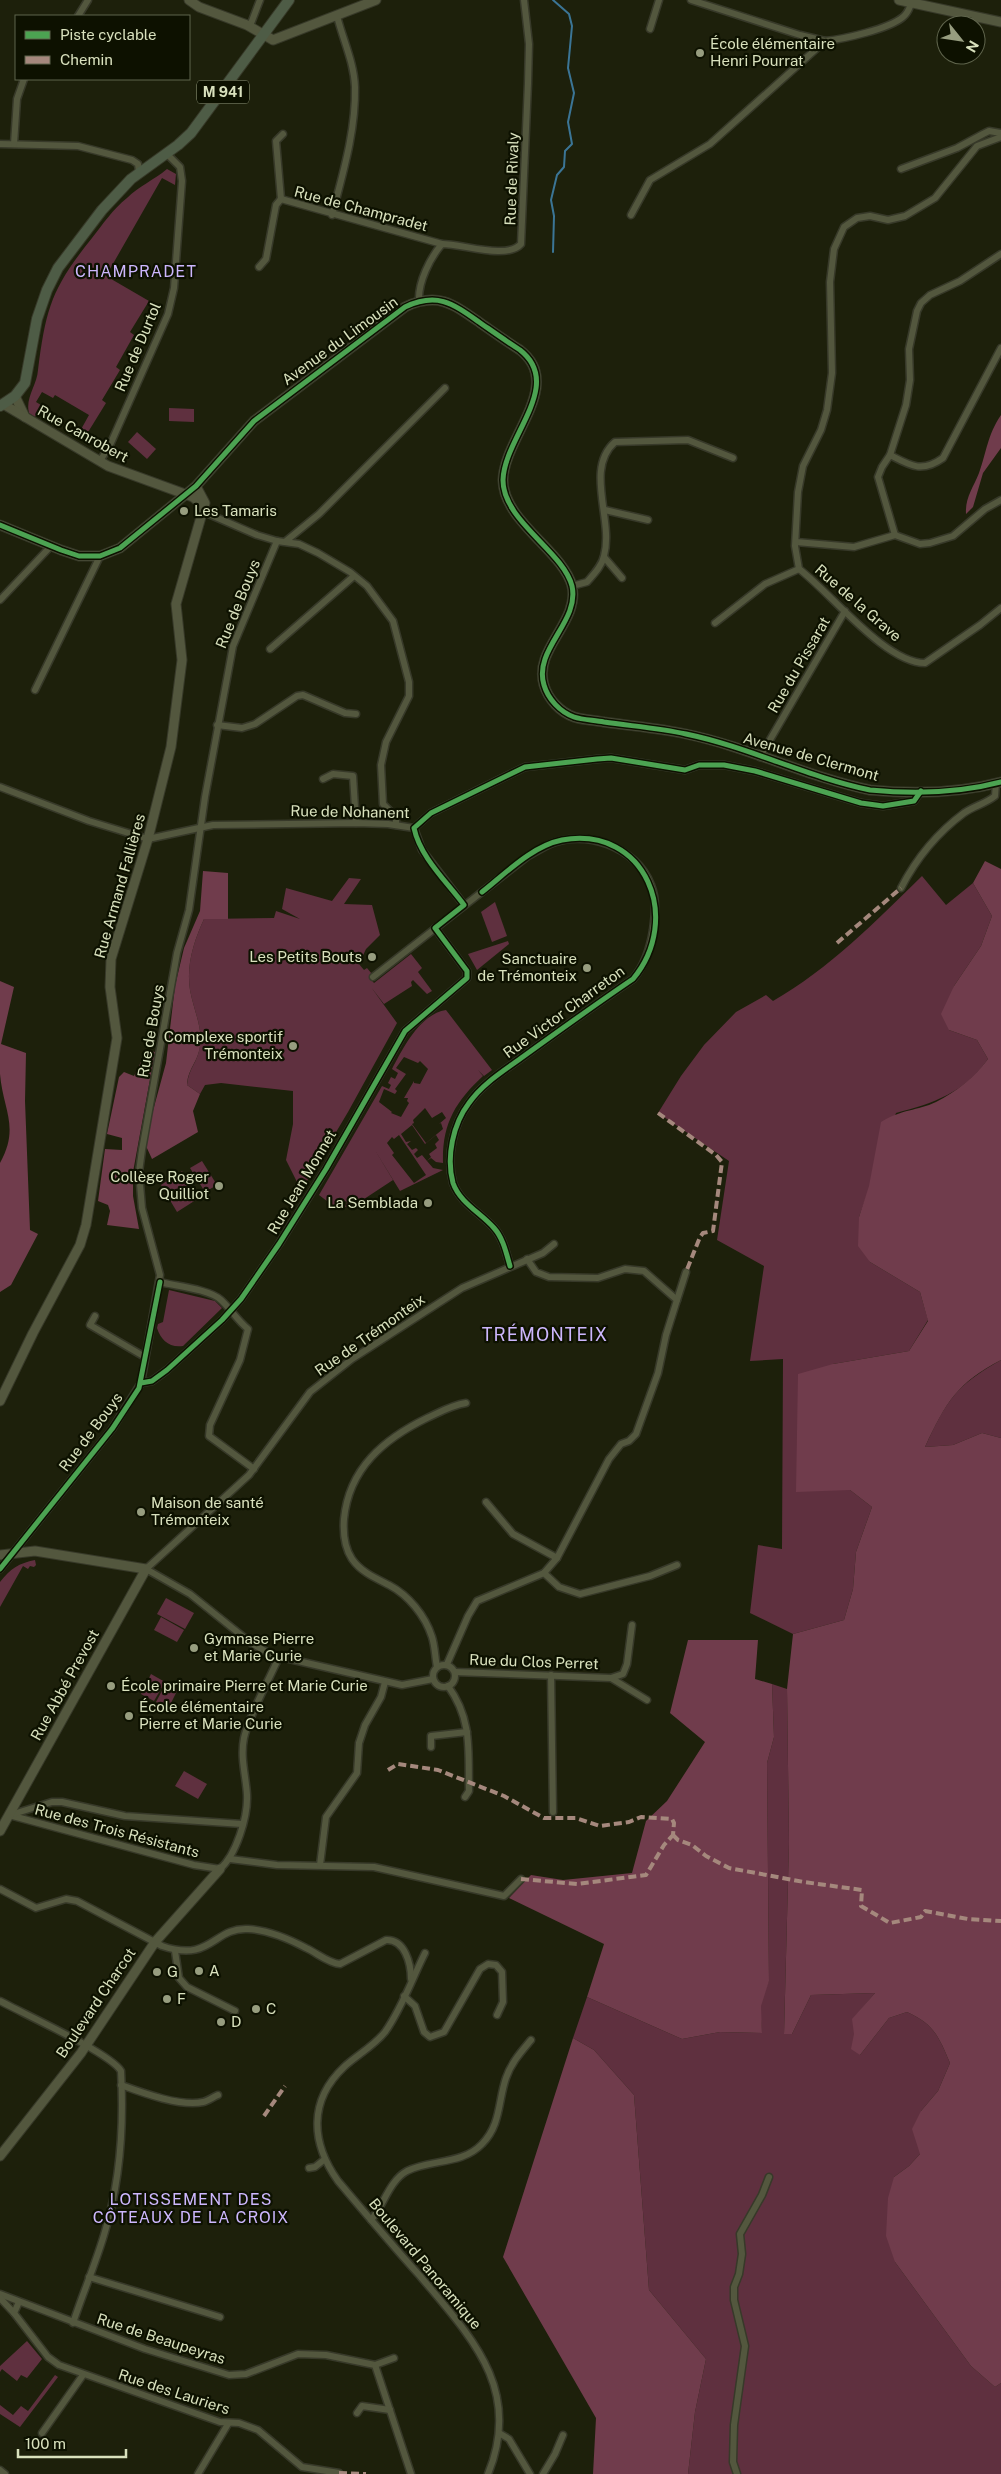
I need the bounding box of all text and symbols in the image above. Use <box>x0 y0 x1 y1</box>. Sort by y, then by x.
legend <box>15 15 190 80</box>
north arrow <box>936 15 986 65</box>
text: Piste cyclable <box>60 26 157 43</box>
place label: École élémentaire Henri Pourrat <box>710 35 835 69</box>
text: N <box>963 38 982 55</box>
marker: École élémentaire Henri Pourrat <box>694 47 706 59</box>
text: Chemin <box>60 51 113 68</box>
road number: M 941 <box>197 80 249 104</box>
street label: Rue de Rivaly <box>501 132 522 226</box>
street label: Rue de Champradet <box>292 183 430 235</box>
district label: CHAMPRADET <box>75 262 197 281</box>
street label: Avenue du Limousin <box>279 293 401 388</box>
street label: Rue de Durtol <box>111 300 164 394</box>
street label: Rue Canrobert <box>35 402 132 466</box>
place label: Les Tamaris <box>194 502 277 519</box>
marker: Les Tamaris <box>178 505 190 517</box>
street label: Rue de Bouys <box>212 557 263 651</box>
street label: Rue de la Grave <box>812 561 905 645</box>
street label: Rue du Pissarat <box>764 614 833 716</box>
street label: Avenue de Clermont <box>741 729 881 784</box>
street label: Rue de Nohanent <box>290 802 410 821</box>
street label: Rue Armand Fallières <box>91 812 148 960</box>
place label: Les Petits Bouts <box>249 948 362 965</box>
place label: Sanctuaire de Trémonteix <box>477 950 577 984</box>
marker: Les Petits Bouts <box>366 951 378 963</box>
street label: Rue Victor Charreton <box>500 962 628 1061</box>
marker: Sanctuaire de Trémonteix <box>581 962 593 974</box>
street label: Rue de Bouys <box>134 983 167 1079</box>
place label: Complexe sportif Trémonteix <box>164 1028 283 1062</box>
marker: Complexe sportif Trémonteix <box>287 1040 299 1052</box>
street label: Rue Jean Monnet <box>264 1126 339 1237</box>
place label: Collège Roger Quilliot <box>110 1168 209 1202</box>
marker: Collège Roger Quilliot <box>213 1180 225 1192</box>
place label: La Semblada <box>327 1194 418 1211</box>
marker: La Semblada <box>422 1197 434 1209</box>
street label: Rue de Trémonteix <box>311 1290 428 1379</box>
district label: TRÉMONTEIX <box>482 1323 608 1345</box>
street label: Rue de Bouys <box>55 1389 126 1474</box>
place label: Maison de santé Trémonteix <box>151 1494 264 1528</box>
marker: Maison de santé Trémonteix <box>135 1506 147 1518</box>
street label: Rue Abbé Prevost <box>27 1626 102 1743</box>
place label: Gymnase Pierre et Marie Curie <box>204 1630 314 1664</box>
marker: Gymnase Pierre et Marie Curie <box>188 1642 200 1654</box>
street label: Rue du Clos Perret <box>469 1651 599 1672</box>
place label: École primaire Pierre et Marie Curie <box>121 1677 368 1694</box>
marker: École primaire Pierre et Marie Curie <box>105 1680 117 1692</box>
place label: École élémentaire Pierre et Marie Curie <box>139 1698 282 1732</box>
marker: École élémentaire Pierre et Marie Curie <box>123 1710 135 1722</box>
street label: Rue des Trois Résistants <box>33 1800 201 1861</box>
street label: Boulevard Charcot <box>52 1944 139 2061</box>
place label: A <box>209 1962 220 1979</box>
place label: G <box>167 1963 178 1980</box>
marker: A <box>193 1965 205 1977</box>
marker: G <box>151 1966 163 1978</box>
place label: F <box>177 1990 186 2007</box>
marker: F <box>161 1993 173 2005</box>
place label: C <box>266 2000 276 2017</box>
marker: C <box>250 2003 262 2015</box>
place label: D <box>231 2013 241 2030</box>
marker: D <box>215 2016 227 2028</box>
district label: LOTISSEMENT DES CÔTEAUX DE LA CROIX <box>93 2190 289 2227</box>
street label: Boulevard Panoramique <box>366 2195 485 2333</box>
street label: Rue de Beaupeyras <box>95 2310 227 2367</box>
street label: Rue des Lauriers <box>116 2365 232 2418</box>
scale bar <box>18 2426 125 2458</box>
text: 100 m <box>25 2435 66 2452</box>

